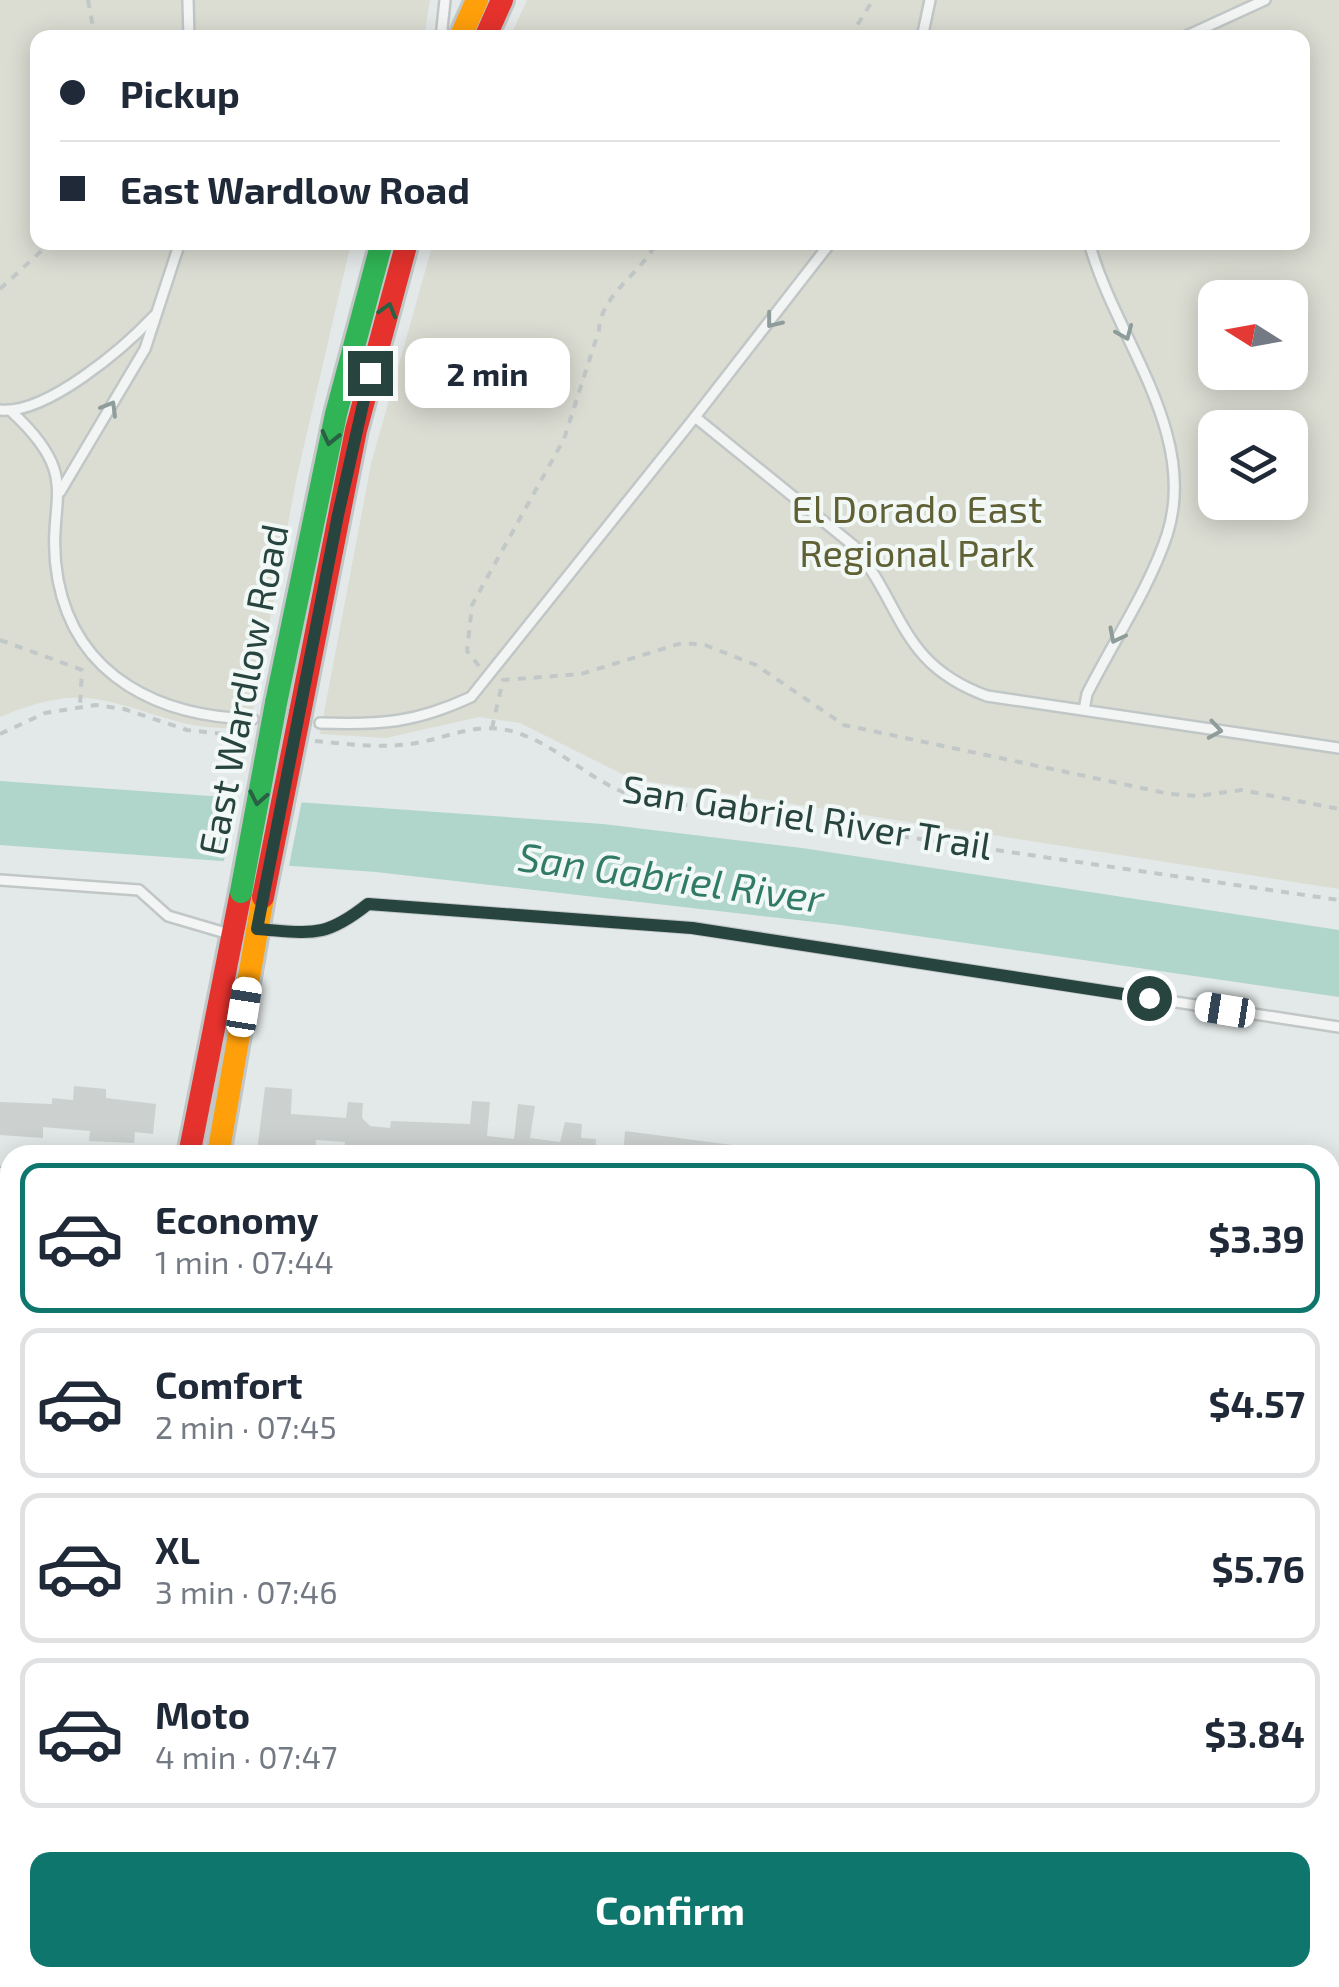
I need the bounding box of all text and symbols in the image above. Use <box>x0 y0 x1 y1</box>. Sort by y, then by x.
text: Pickup <box>120 70 240 116</box>
text: East Wardlow Road <box>120 166 470 212</box>
north arrow <box>1198 280 1308 390</box>
map controls <box>1198 280 1308 520</box>
one-way arrow <box>376 302 397 319</box>
one-way arrow <box>767 309 785 327</box>
one-way arrow <box>1113 323 1133 341</box>
callout: 2 min <box>405 338 570 408</box>
route end <box>348 351 393 396</box>
text: 2 min <box>447 354 528 392</box>
one-way arrow <box>97 401 116 419</box>
button: layers <box>1198 410 1308 520</box>
one-way arrow <box>321 429 342 446</box>
park label: El Dorado East Regional Park <box>792 485 1042 575</box>
street label: East Wardlow Road <box>187 520 297 859</box>
one-way arrow <box>1109 626 1128 644</box>
one-way arrow <box>1207 718 1224 739</box>
street label: San Gabriel River Trail <box>619 764 995 868</box>
one-way arrow <box>249 789 270 806</box>
water label: San Gabriel River <box>515 831 828 921</box>
car <box>224 975 264 1039</box>
route start <box>1127 976 1172 1021</box>
car <box>1193 990 1257 1030</box>
icon: car <box>35 1193 125 1283</box>
text: Economy <box>155 1196 319 1242</box>
text: $3.39 <box>1208 1215 1305 1261</box>
text: 1 min · 07:44 <box>155 1242 334 1280</box>
icon: car <box>35 1358 125 1448</box>
text: Comfort <box>155 1361 303 1407</box>
text: $4.57 <box>1208 1380 1305 1426</box>
text: 2 min · 07:45 <box>155 1407 337 1445</box>
icon: car <box>35 1523 125 1613</box>
text: XL <box>155 1526 200 1572</box>
text: $5.76 <box>1211 1545 1305 1591</box>
text: 3 min · 07:46 <box>155 1572 338 1610</box>
icon: car <box>35 1688 125 1778</box>
text: Moto <box>155 1691 250 1737</box>
text: $3.84 <box>1204 1710 1305 1756</box>
text: 4 min · 07:47 <box>155 1737 338 1775</box>
button: Confirm <box>30 1852 1310 1967</box>

